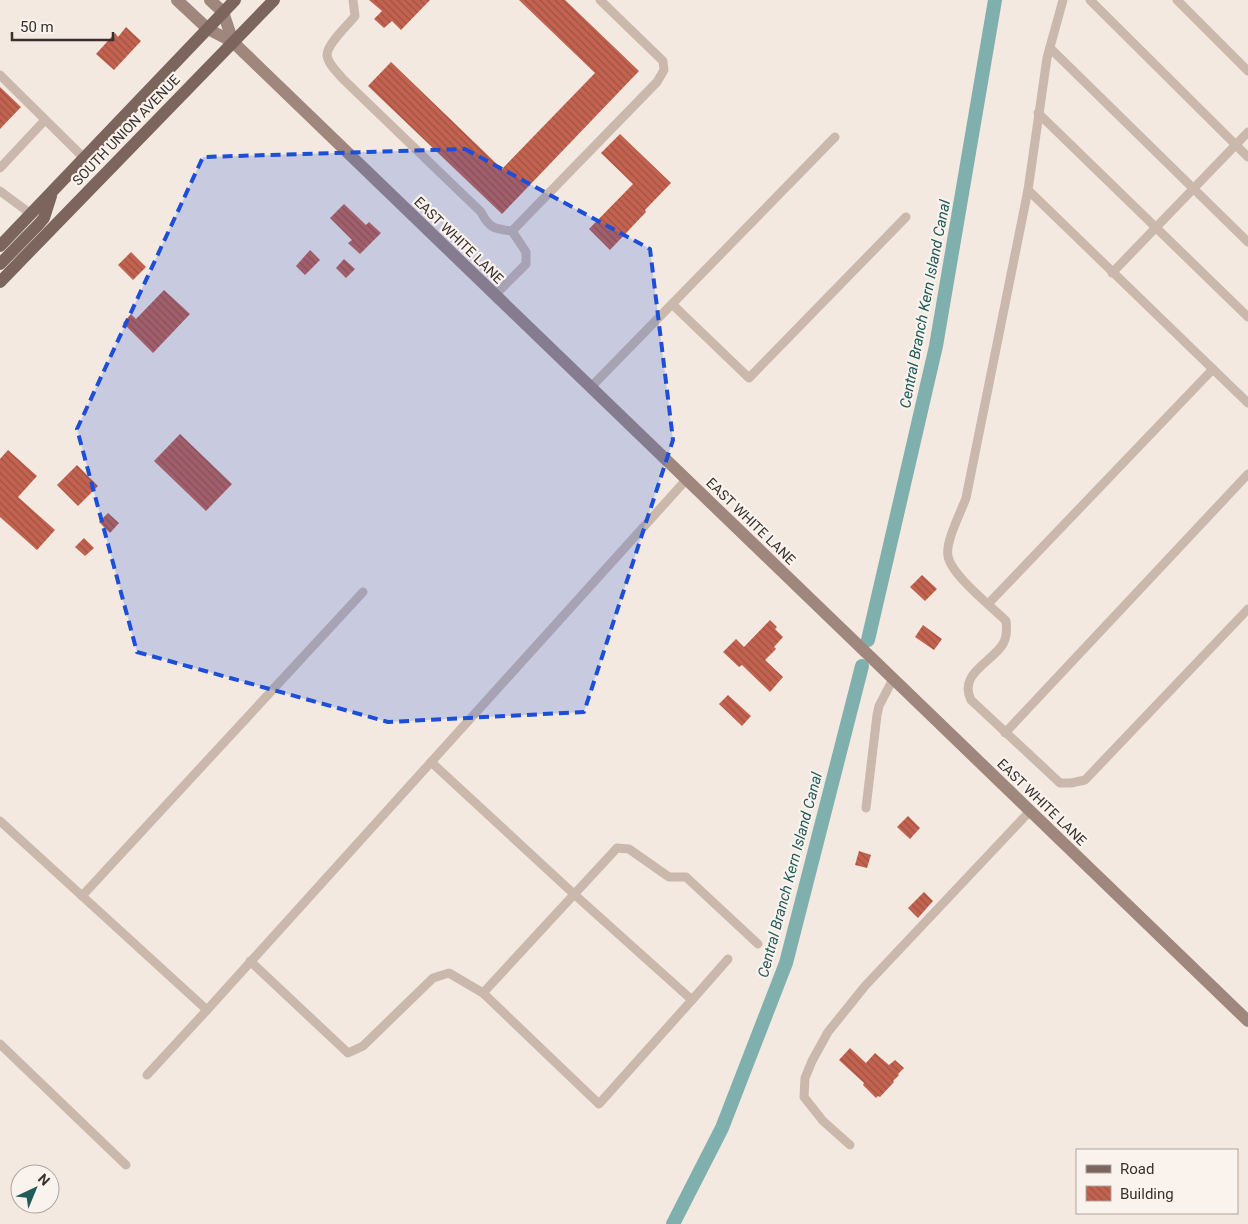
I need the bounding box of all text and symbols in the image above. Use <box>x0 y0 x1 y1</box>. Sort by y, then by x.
scale bar <box>12 10 114 42</box>
text: 50 m <box>20 18 54 36</box>
street label: SOUTH UNION AVENUE <box>69 71 183 189</box>
street label: EAST WHITE LANE <box>411 193 507 287</box>
water label: Central Branch Kern Island Canal <box>896 198 954 410</box>
street label: EAST WHITE LANE <box>703 474 799 568</box>
street label: EAST WHITE LANE <box>994 755 1090 849</box>
water label: Central Branch Kern Island Canal <box>754 770 826 980</box>
legend <box>1076 1149 1238 1214</box>
text: Road <box>1120 1160 1154 1178</box>
north arrow <box>10 1164 60 1214</box>
text: N <box>35 1170 53 1189</box>
text: Building <box>1120 1185 1174 1203</box>

